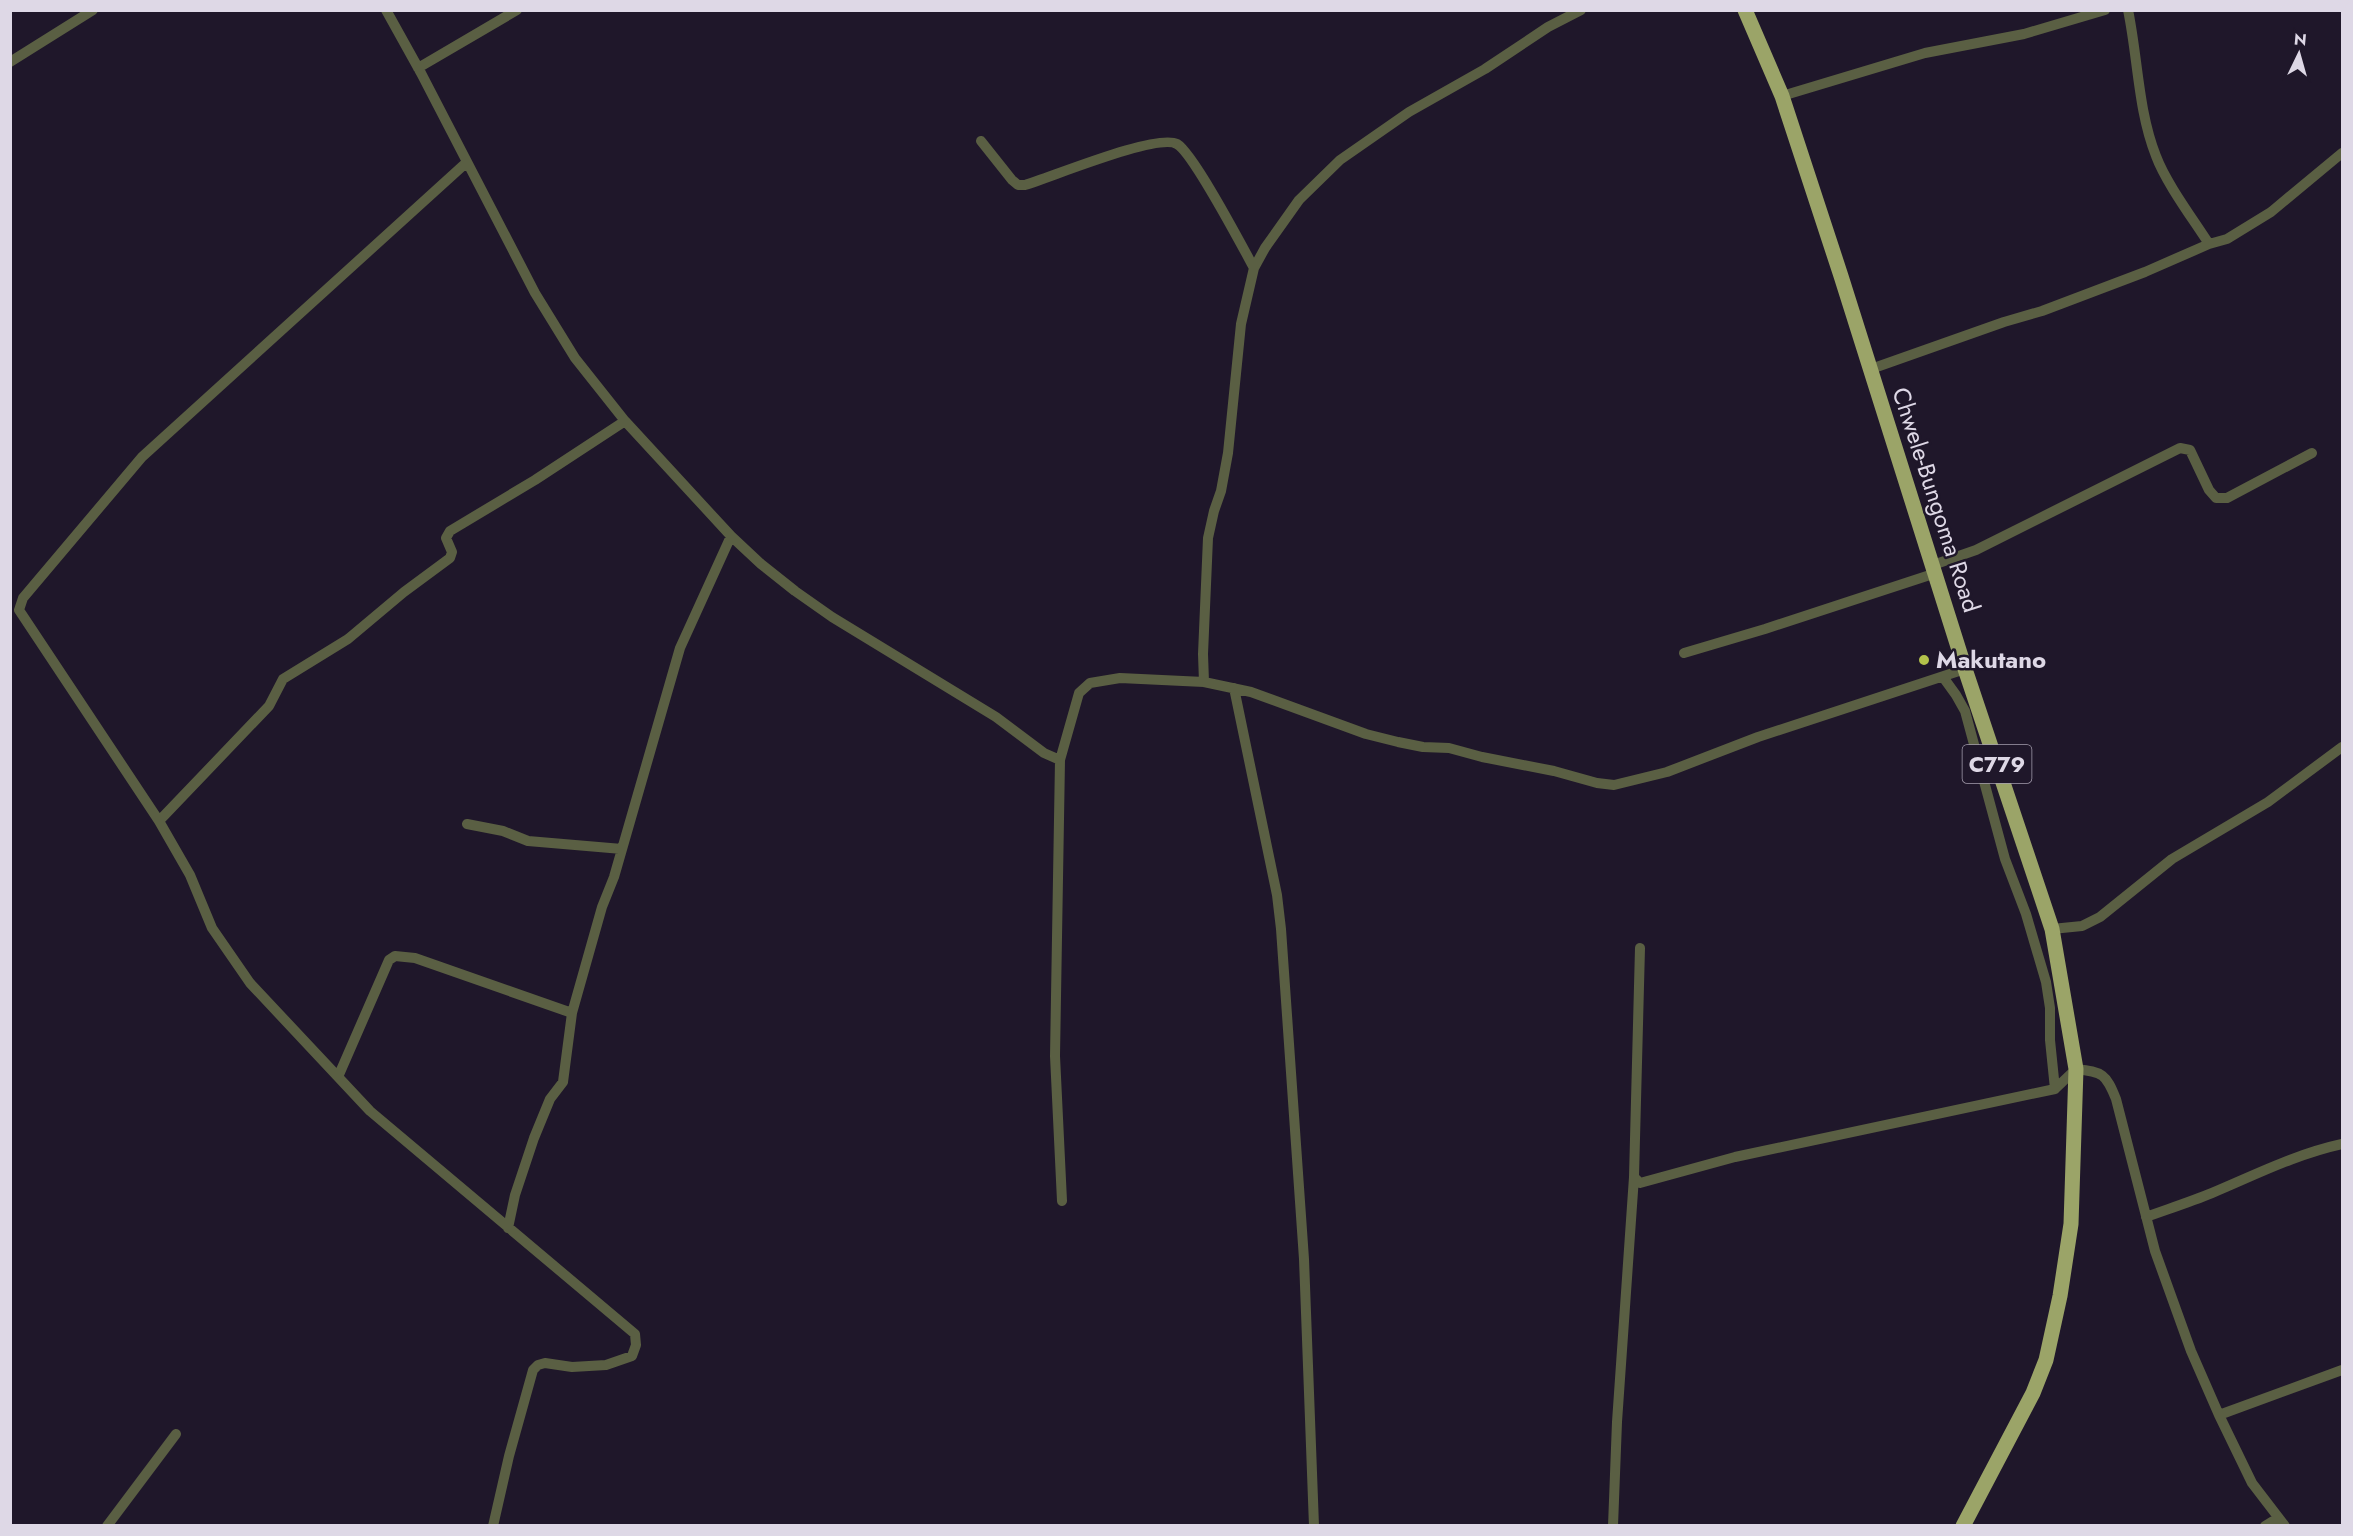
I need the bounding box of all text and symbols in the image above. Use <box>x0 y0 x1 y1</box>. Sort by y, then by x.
north arrow <box>2269 24 2329 84</box>
text: N <box>2293 28 2308 52</box>
street label: Chwele-Bungoma Road <box>1884 383 1989 617</box>
place label: Makutano <box>1936 642 2046 677</box>
marker: Makutano <box>1917 653 1931 667</box>
road number: C779 <box>1962 745 2032 783</box>

